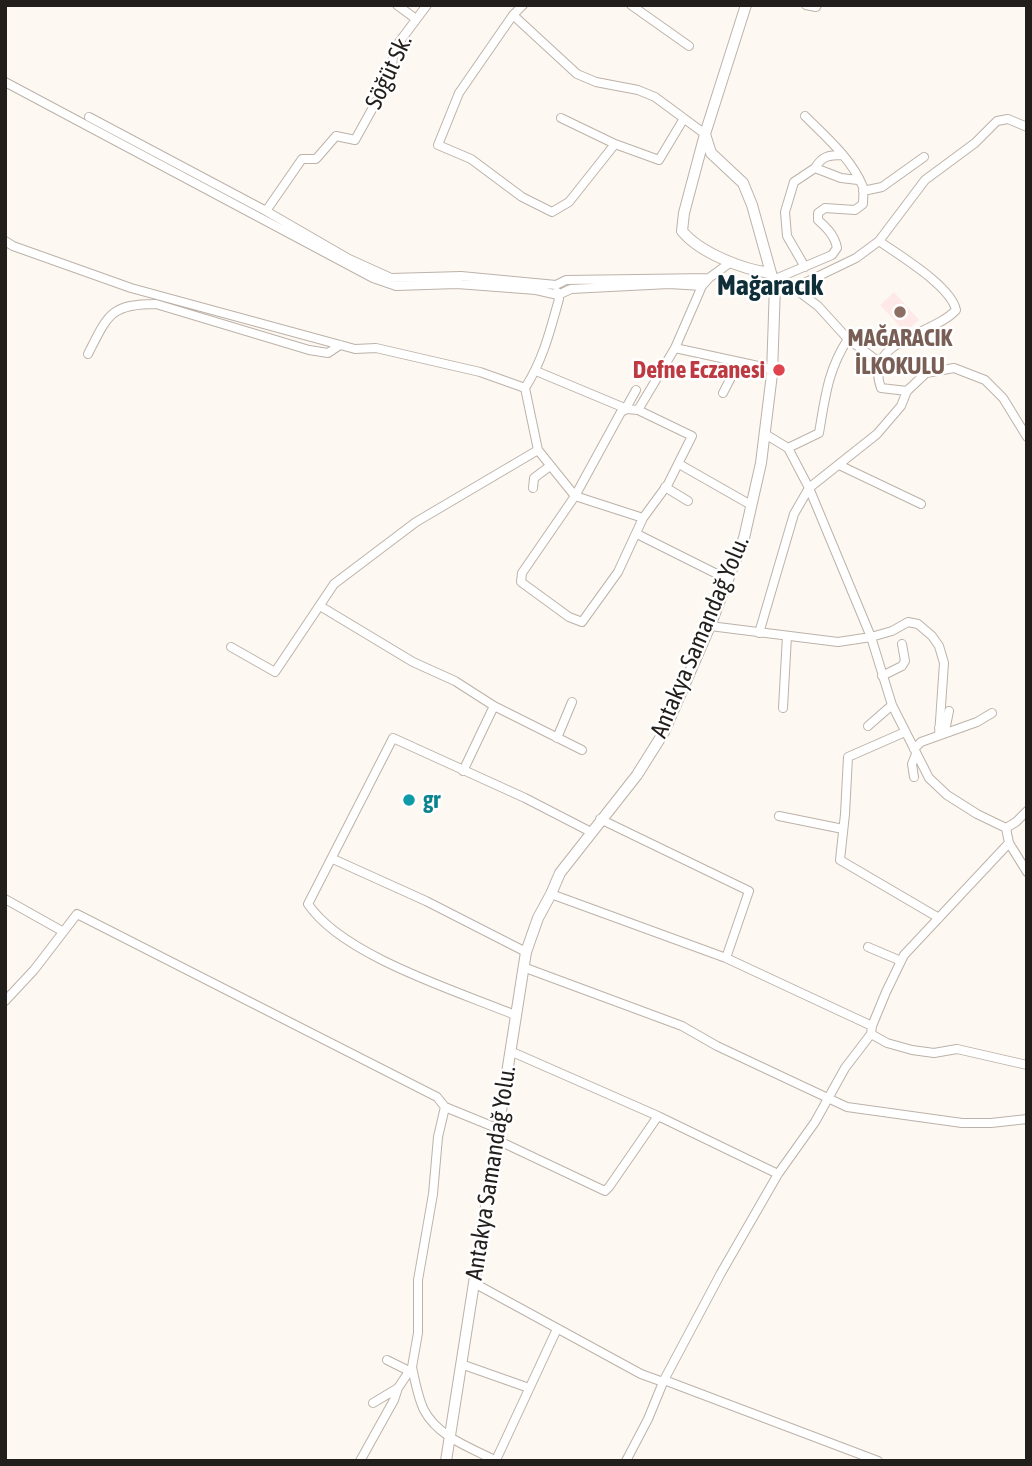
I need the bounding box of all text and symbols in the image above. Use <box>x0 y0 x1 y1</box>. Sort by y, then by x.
street label: Söğüt Sk. <box>359 30 419 114</box>
district label: Mağaracık <box>717 269 823 303</box>
marker: MAĞARACIK İLKOKULU <box>892 304 908 320</box>
place label: MAĞARACIK İLKOKULU <box>848 324 952 380</box>
place label: Defne Eczanesi <box>633 356 765 384</box>
marker: Defne Eczanesi <box>771 362 787 378</box>
street label: Antakya Samandağ Yolu. <box>644 532 756 742</box>
place label: gr <box>423 786 440 814</box>
marker: gr <box>401 792 417 808</box>
street label: Antakya Samandağ Yolu. <box>460 1064 522 1282</box>

